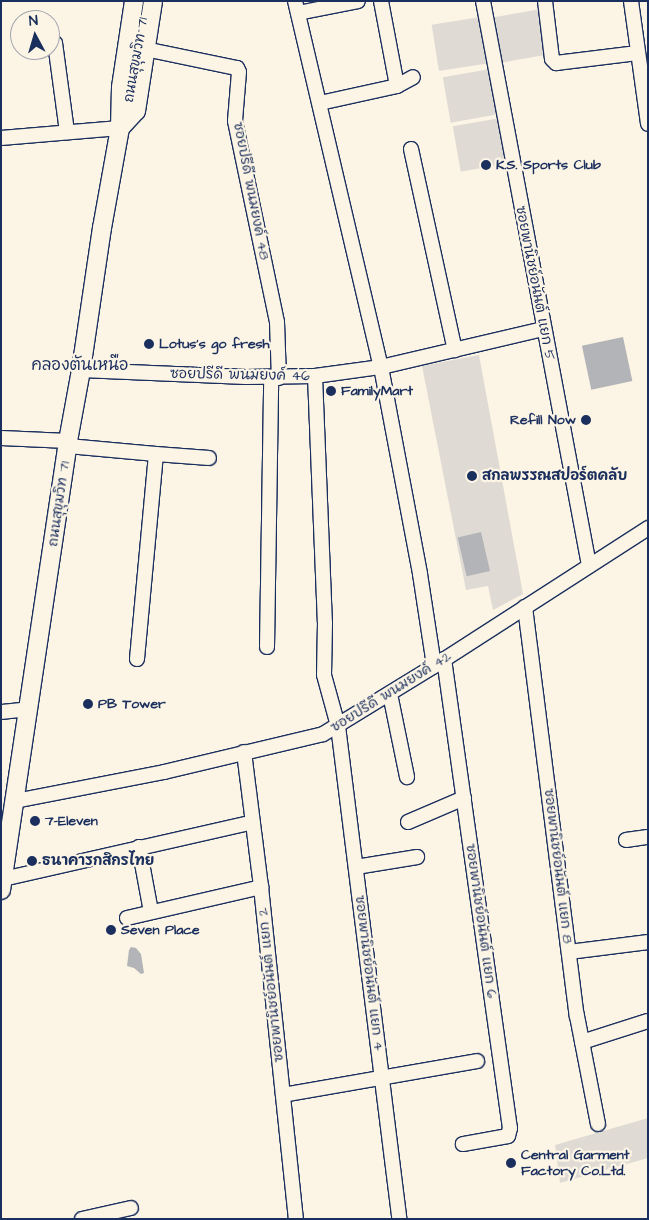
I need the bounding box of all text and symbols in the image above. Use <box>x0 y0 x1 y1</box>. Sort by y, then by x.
north arrow <box>10 10 60 60</box>
text: N <box>28 11 39 31</box>
street label: ถนนสุขุมวิท 71 <box>120 16 152 104</box>
street label: ซอยปรีดี พนมยงค์ 48 <box>229 121 273 261</box>
place label: K.S. Sports Club <box>496 157 601 173</box>
marker: K.S. Sports Club <box>480 159 492 171</box>
street label: ซอยพานิชย์อนันต์ แยก 5 <box>512 204 558 362</box>
place label: Lotus's go fresh <box>159 336 270 352</box>
marker: Lotus's go fresh <box>143 338 155 350</box>
district label: คลองตันเหนือ <box>32 355 128 375</box>
street label: ซอยปรีดี พนมยงค์ 46 <box>170 365 310 385</box>
place label: FamilyMart <box>341 383 413 399</box>
marker: FamilyMart <box>325 385 337 397</box>
place label: Refill Now <box>510 412 576 428</box>
marker: Refill Now <box>580 414 592 426</box>
street label: ถนนสุขุมวิท 71 <box>45 460 73 548</box>
place label: สกลพรรณสปอร์ตคลับ <box>482 468 627 484</box>
marker: สกลพรรณสปอร์ตคลับ <box>466 470 478 482</box>
street label: ซอยปรีดี พนมยงค์ 42 <box>328 648 454 736</box>
place label: PB Tower <box>98 696 166 712</box>
marker: PB Tower <box>82 698 94 710</box>
street label: ซอยพานิชย์อนันต์ แยก 8 <box>540 788 576 944</box>
place label: 7-Eleven <box>45 813 98 829</box>
marker: 7-Eleven <box>29 815 41 827</box>
street label: ซอยพานิชย์อนันต์ แยก 6 <box>462 843 500 999</box>
place label: ธนาคารกสิกรไทย <box>42 853 154 869</box>
marker: ธนาคารกสิกรไทย <box>26 855 38 867</box>
street label: ซอยพานิชย์อนันต์ แยก 4 <box>351 894 387 1052</box>
street label: ซอยพานิชย์อนันต์ แยก 2 <box>255 907 287 1063</box>
place label: Seven Place <box>121 922 200 938</box>
marker: Seven Place <box>105 924 117 936</box>
place label: Central Garment Factory Co.Ltd. <box>521 1147 629 1180</box>
marker: Central Garment Factory Co.Ltd. <box>505 1157 517 1169</box>

